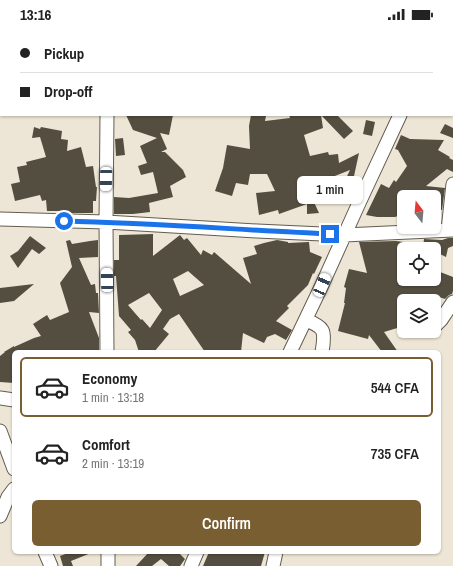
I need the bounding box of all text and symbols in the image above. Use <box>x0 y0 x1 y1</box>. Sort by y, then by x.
text: 13:16 <box>20 4 51 25</box>
text: Pickup <box>44 43 84 64</box>
text: Drop-off <box>44 81 93 102</box>
car <box>100 167 112 191</box>
callout: 1 min <box>297 176 363 204</box>
text: 1 min <box>316 181 344 198</box>
north arrow <box>397 190 441 234</box>
map controls <box>397 190 441 338</box>
route start <box>55 212 73 230</box>
route end <box>321 225 339 243</box>
button: locate <box>397 242 441 286</box>
car <box>101 268 113 292</box>
car <box>312 272 332 298</box>
button: layers <box>397 294 441 338</box>
text: Economy <box>82 368 137 389</box>
icon: car <box>34 369 70 405</box>
text: 544 CFA <box>371 377 419 398</box>
text: 1 min · 13:18 <box>82 389 144 406</box>
text: Comfort <box>82 434 130 455</box>
icon: car <box>34 435 70 471</box>
text: 735 CFA <box>371 443 419 464</box>
text: 2 min · 13:19 <box>82 455 144 472</box>
button: Confirm <box>32 500 421 546</box>

